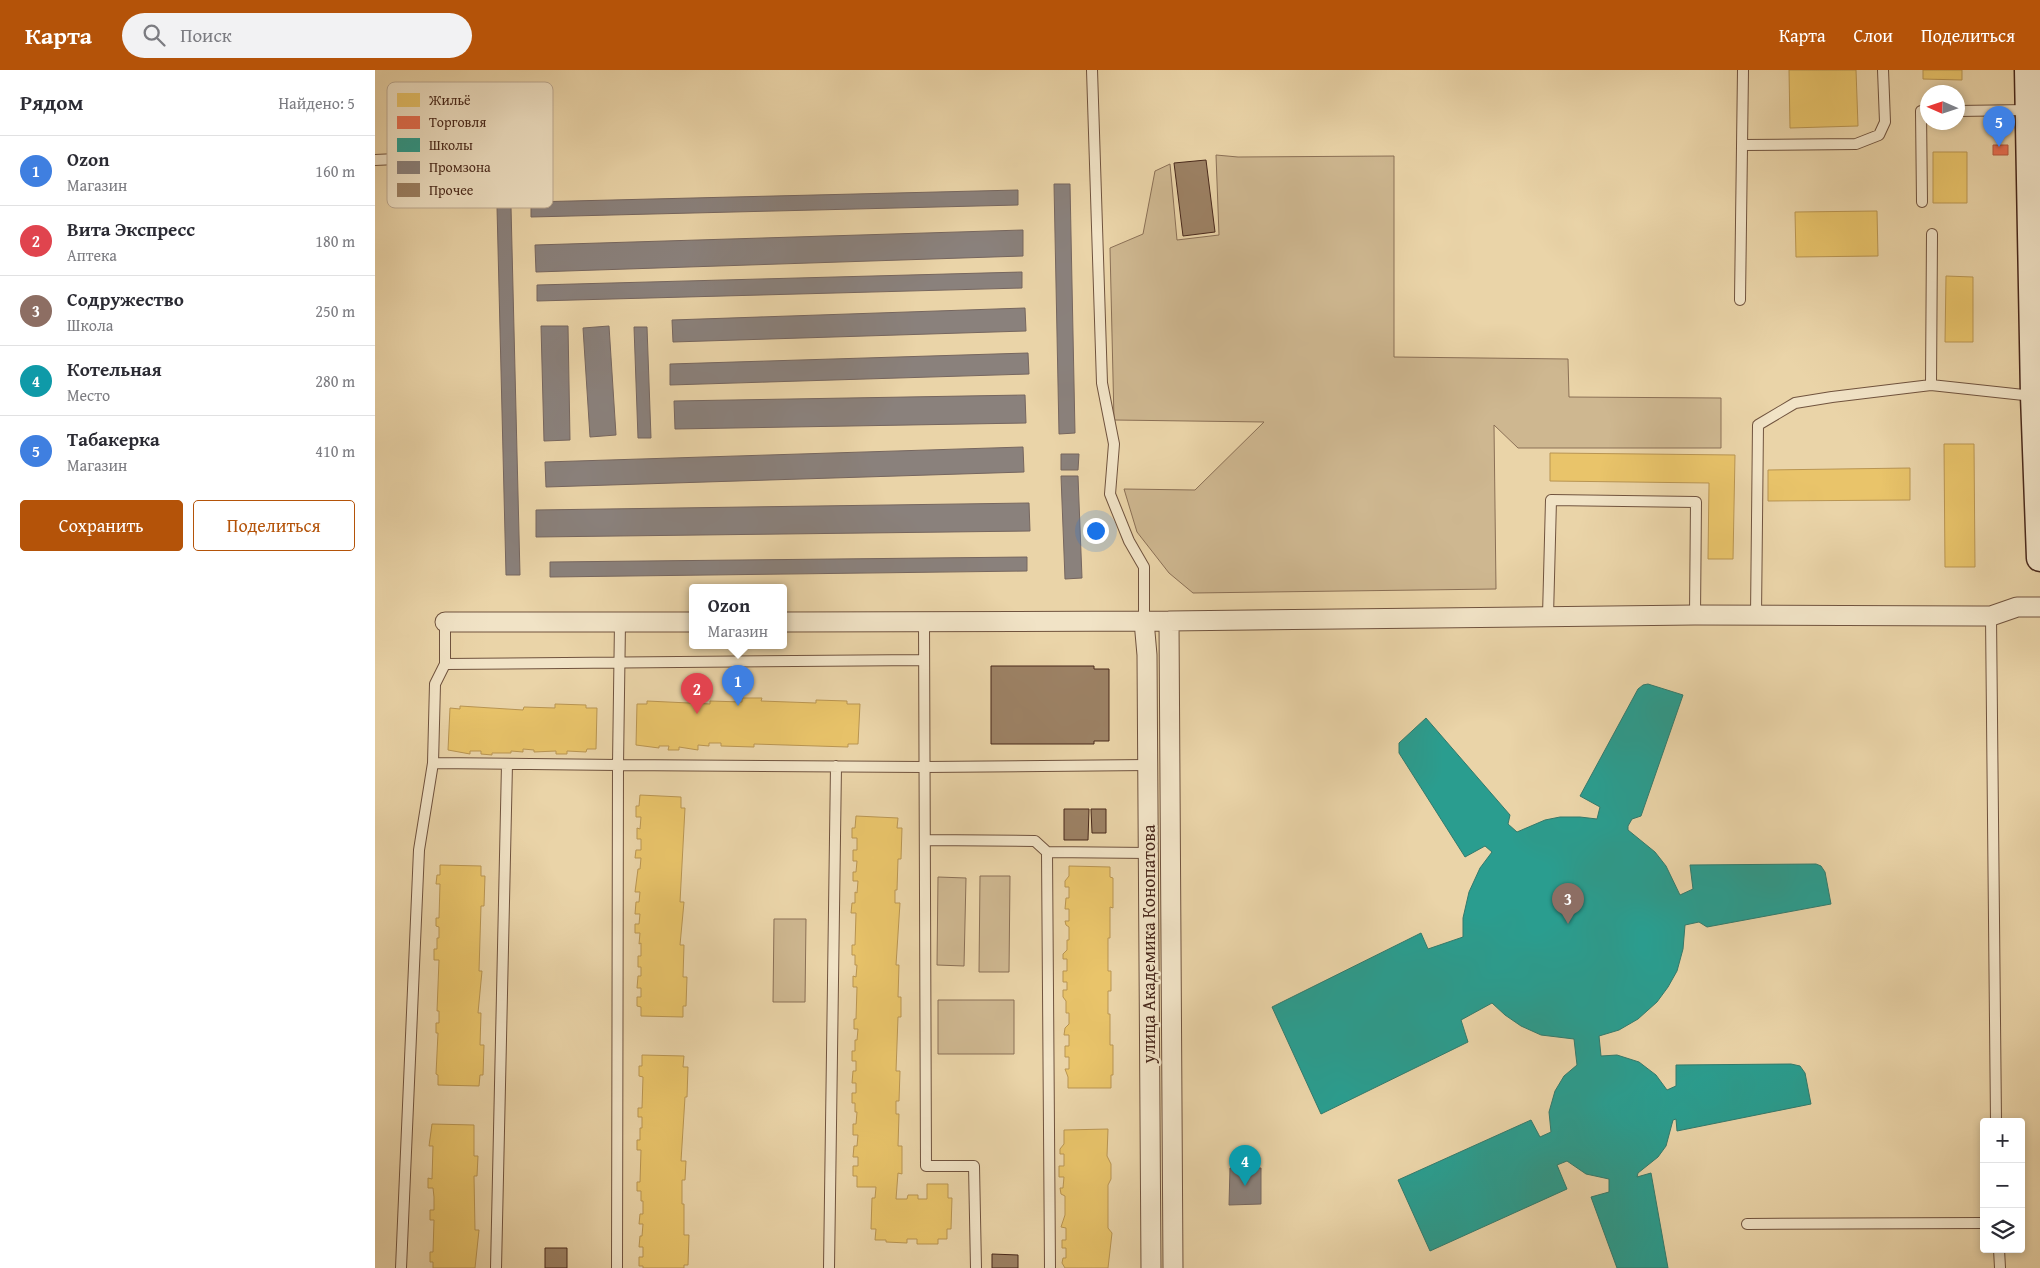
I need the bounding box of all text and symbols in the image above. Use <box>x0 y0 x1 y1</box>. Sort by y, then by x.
search box <box>122 13 472 58</box>
text: Карта <box>25 18 92 53</box>
icon: search <box>140 21 168 49</box>
text: Поиск <box>180 21 232 49</box>
text: Карта <box>1779 22 1826 49</box>
text: Слои <box>1854 22 1893 49</box>
text: Поделиться <box>1921 22 2015 49</box>
legend <box>387 82 553 208</box>
north arrow <box>1920 85 1965 130</box>
text: Рядом <box>20 87 83 118</box>
text: Жильё <box>428 90 471 110</box>
text: Найдено: 5 <box>278 91 355 115</box>
pin: 5 <box>1983 106 2015 147</box>
text: Торговля <box>429 112 486 132</box>
text: Школы <box>429 135 473 155</box>
text: Ozon <box>67 145 109 173</box>
text: Промзона <box>429 157 491 177</box>
text: 1 <box>32 159 40 183</box>
text: 160 m <box>315 159 355 183</box>
text: Магазин <box>67 173 127 197</box>
text: Прочее <box>429 180 474 200</box>
text: Вита Экспресс <box>67 215 195 243</box>
text: 2 <box>32 229 40 253</box>
text: 180 m <box>315 229 355 253</box>
text: Аптека <box>67 243 117 267</box>
text: Содружество <box>67 285 184 313</box>
text: 3 <box>32 299 40 323</box>
text: 250 m <box>315 299 355 323</box>
text: Школа <box>67 313 113 337</box>
text: Котельная <box>67 355 162 383</box>
text: 4 <box>32 369 40 393</box>
text: 280 m <box>315 369 355 393</box>
text: Место <box>67 383 110 407</box>
text: Табакерка <box>67 425 160 453</box>
text: 5 <box>32 439 40 463</box>
text: 410 m <box>315 439 355 463</box>
text: Магазин <box>67 453 127 477</box>
button: Сохранить <box>20 500 183 551</box>
button: Поделиться <box>193 500 355 551</box>
your location <box>1083 518 1109 544</box>
popup <box>689 584 787 649</box>
text: Ozon <box>708 591 750 619</box>
text: Магазин <box>708 619 768 643</box>
pin: 1 <box>722 665 754 706</box>
pin: 2 <box>681 673 713 714</box>
street label: улица Академика Конопатова <box>1135 824 1162 1065</box>
pin: 3 <box>1552 883 1584 924</box>
map controls <box>1980 1118 2025 1253</box>
button: + <box>1980 1118 2025 1163</box>
pin: 4 <box>1229 1145 1261 1186</box>
button: − <box>1980 1163 2025 1208</box>
button: layers <box>1980 1208 2025 1253</box>

